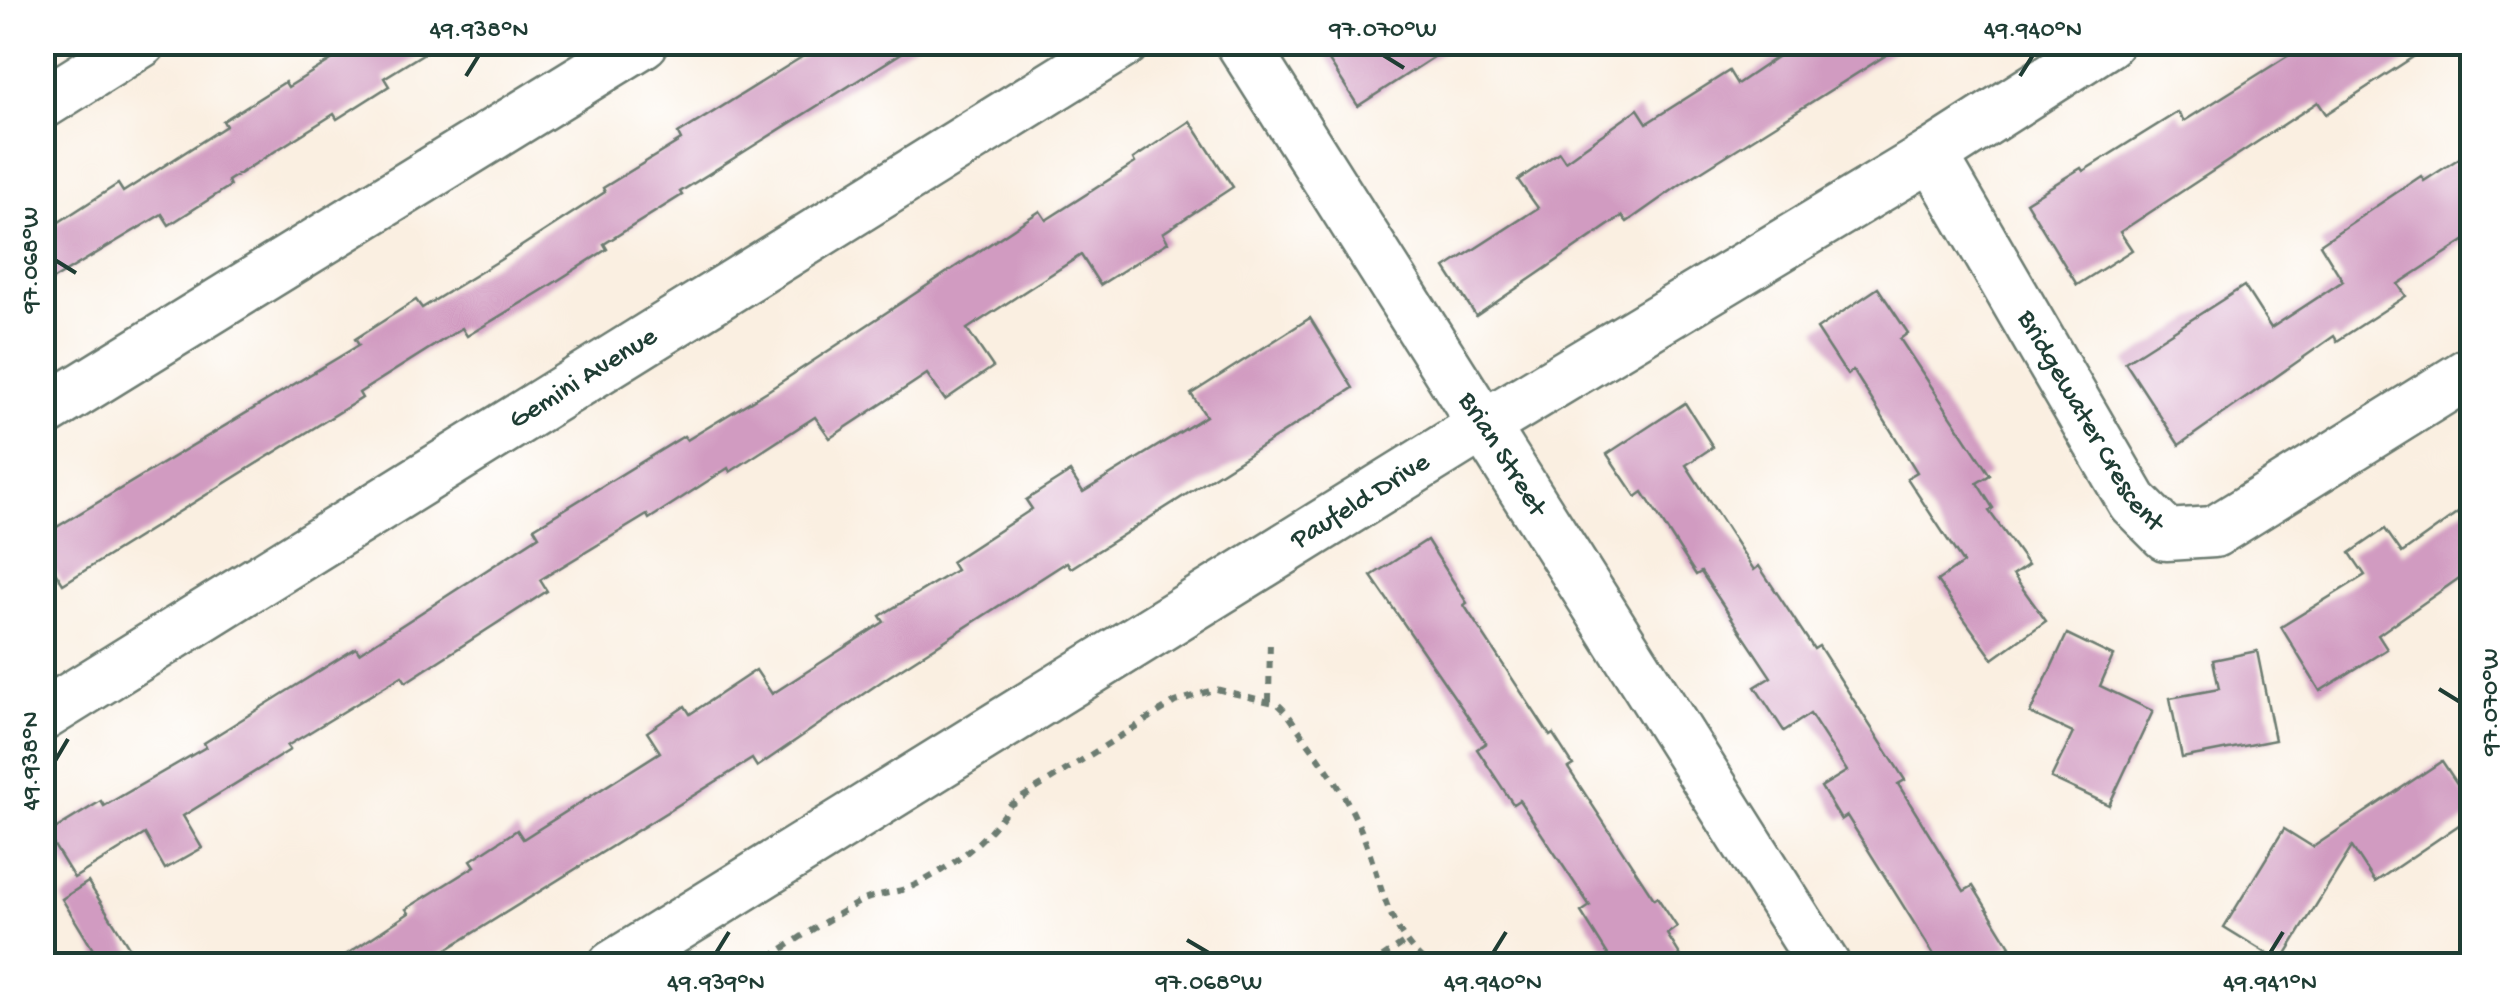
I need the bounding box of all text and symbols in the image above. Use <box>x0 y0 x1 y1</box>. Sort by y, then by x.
text: 49.938°N <box>430 17 528 46</box>
text: 97.070°W <box>1328 17 1437 46</box>
text: 49.940°N <box>1984 17 2082 46</box>
text: 97.068°W <box>18 207 47 314</box>
street label: Bridgewater Crescent <box>2009 304 2172 541</box>
street label: Gemini Avenue <box>503 320 664 437</box>
street label: Brian Street <box>1450 385 1555 525</box>
street label: Paufeld Drive <box>1284 446 1437 558</box>
text: 97.070°W <box>2478 648 2507 757</box>
text: 49.938°N <box>18 712 47 810</box>
text: 49.939°N <box>667 970 765 999</box>
text: 97.068°W <box>1155 970 1262 999</box>
text: 49.940°N <box>1444 970 1542 999</box>
text: 49.941°N <box>2223 970 2317 999</box>

